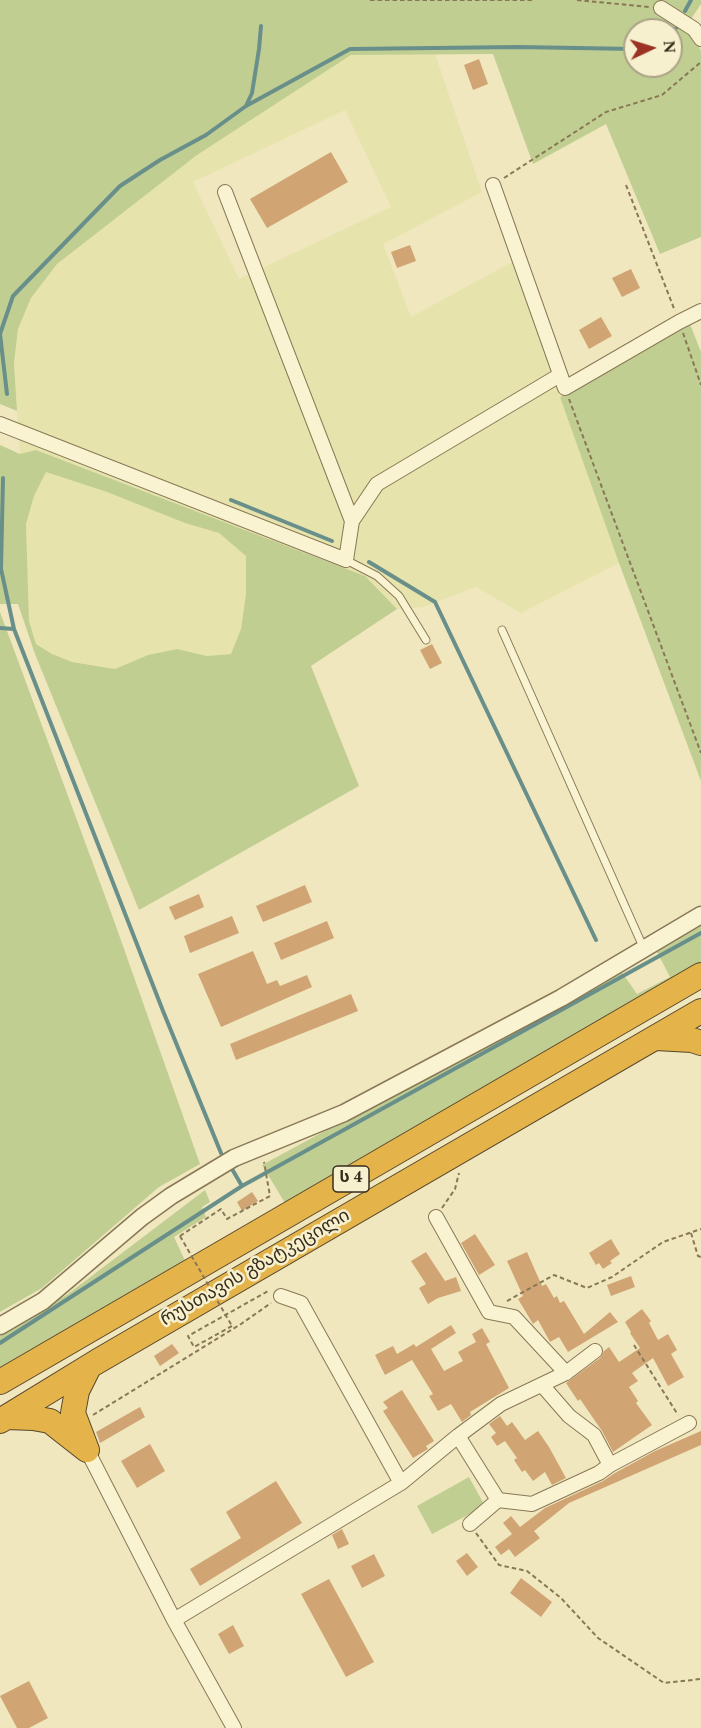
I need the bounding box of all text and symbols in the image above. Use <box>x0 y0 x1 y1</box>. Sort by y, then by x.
north arrow <box>623 18 683 78</box>
text: N <box>657 40 681 54</box>
road number: ს 4 <box>333 1166 369 1192</box>
street label: რუსთავის გზატკეცილი <box>158 1206 354 1332</box>

